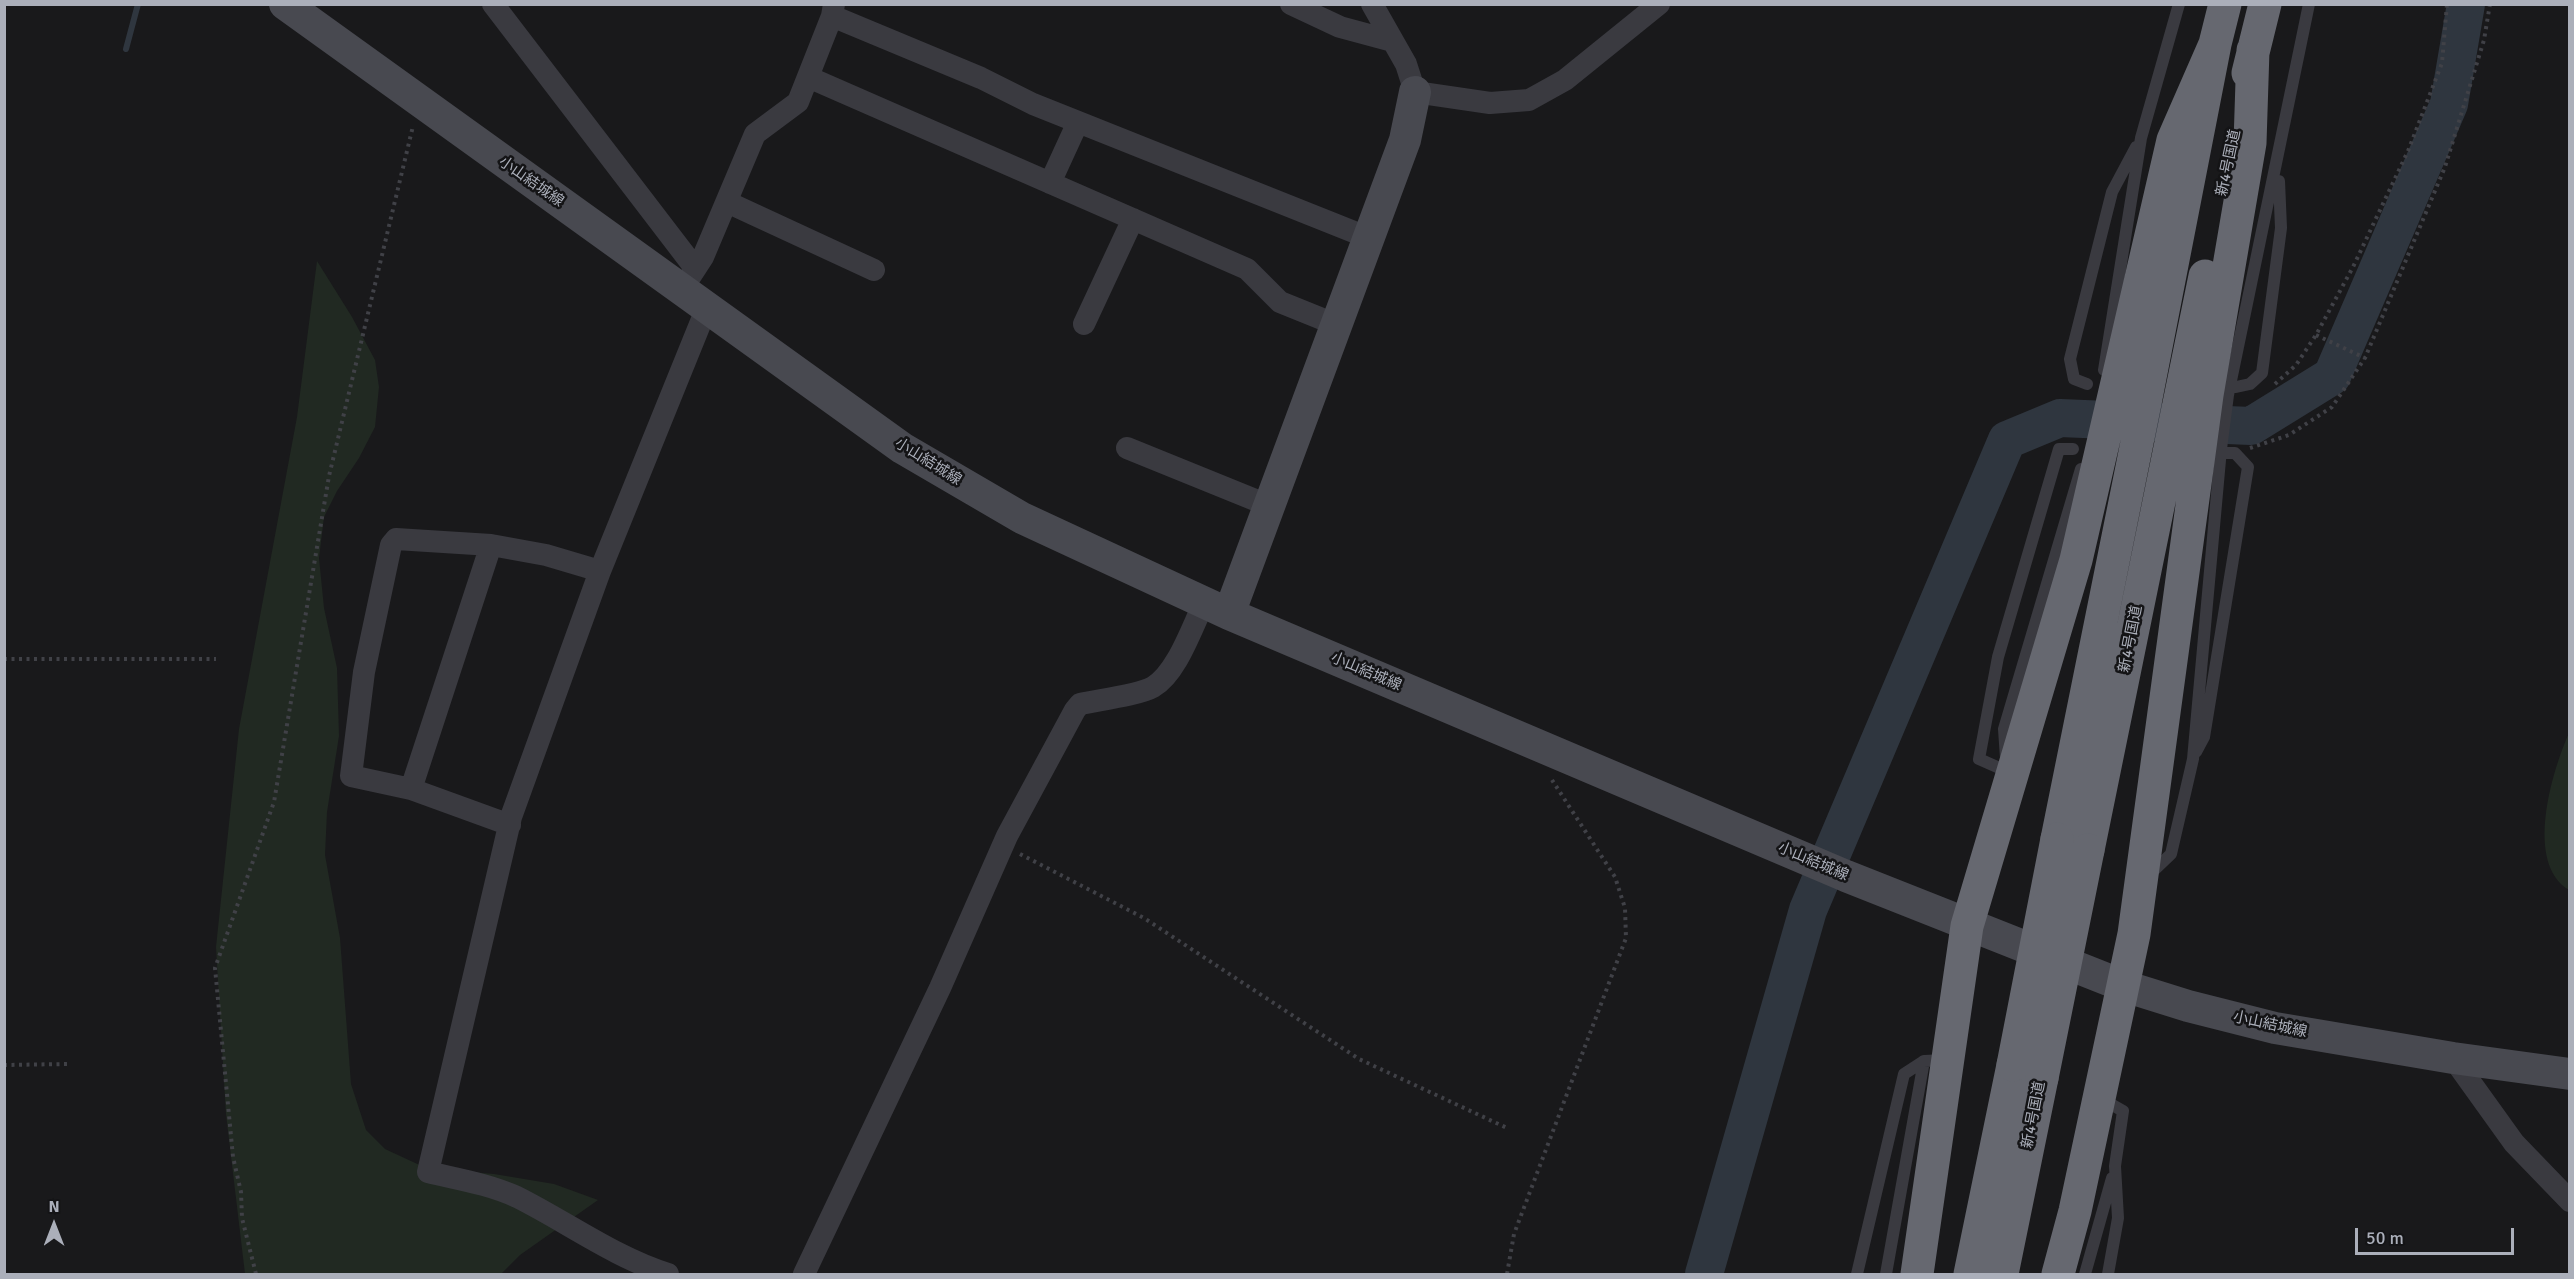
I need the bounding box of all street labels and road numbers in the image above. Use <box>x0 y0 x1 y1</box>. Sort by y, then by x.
street label: 新4号国道 <box>2213 128 2245 198</box>
street label: 小山結城線 <box>495 153 567 211</box>
street label: 小山結城線 <box>891 434 965 490</box>
street label: 新4号国道 <box>2116 604 2146 674</box>
street label: 小山結城線 <box>1328 649 1404 695</box>
street label: 小山結城線 <box>1775 839 1851 885</box>
street label: 小山結城線 <box>2231 1008 2309 1042</box>
street label: 新4号国道 <box>2019 1080 2049 1150</box>

